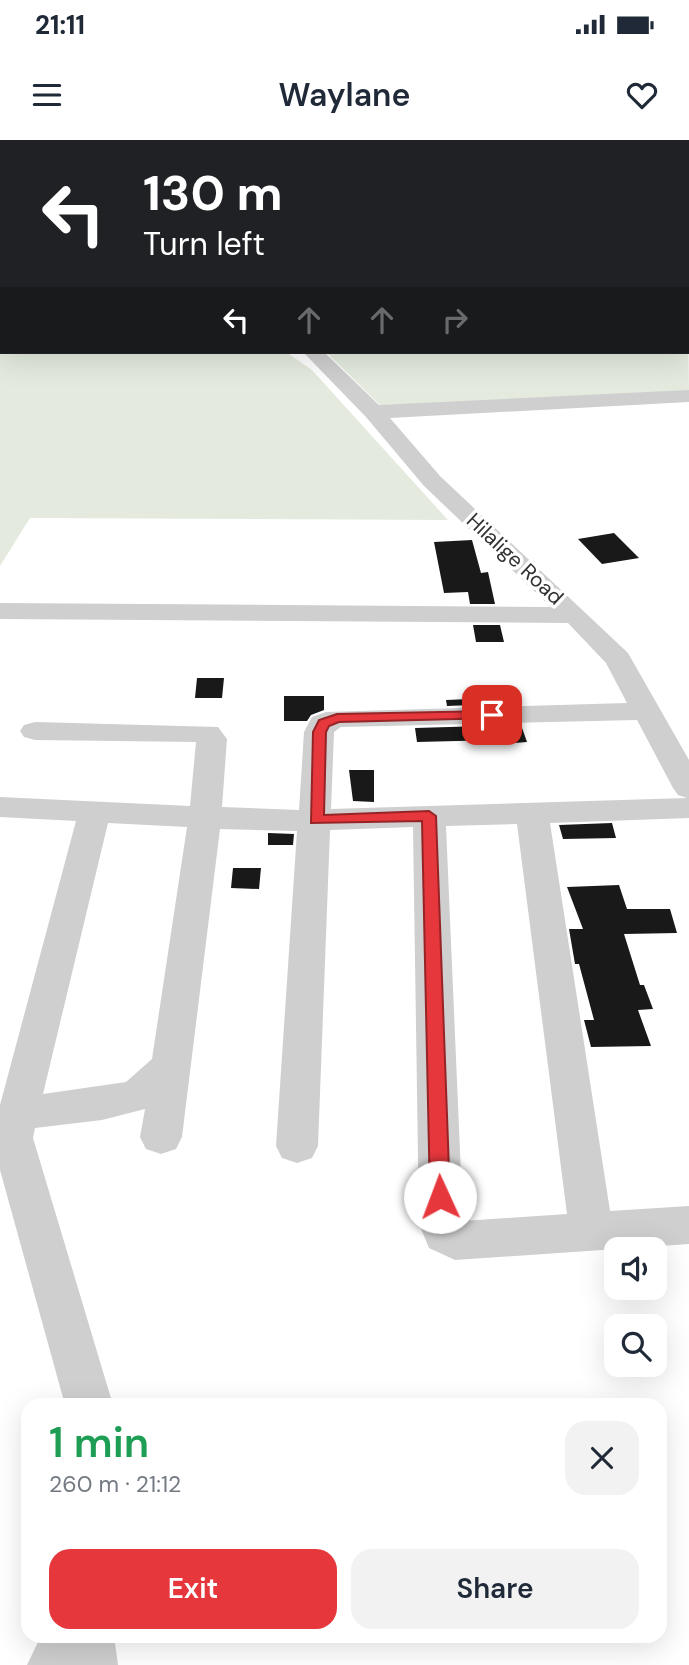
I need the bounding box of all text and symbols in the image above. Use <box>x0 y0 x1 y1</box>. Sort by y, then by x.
text: 21:11 <box>35 8 85 42</box>
text: Waylane <box>279 74 410 116</box>
icon: menu <box>28 76 66 114</box>
icon: heart <box>623 76 661 114</box>
text: 130 m <box>143 161 283 225</box>
icon: left <box>28 168 119 259</box>
text: Turn left <box>143 223 265 265</box>
icon: left <box>217 301 255 339</box>
icon: ahead <box>290 301 328 339</box>
icon: ahead <box>363 301 401 339</box>
icon: right <box>436 301 474 339</box>
street label: Hilalige Road <box>461 507 569 611</box>
pin <box>462 685 522 745</box>
icon: arrive <box>473 696 511 734</box>
position arrow <box>403 1160 477 1234</box>
map controls <box>604 1237 667 1377</box>
button: sound <box>604 1237 667 1300</box>
button: search <box>604 1314 667 1377</box>
text: 1 min <box>49 1415 149 1470</box>
button: close <box>565 1421 639 1495</box>
text: 260 m · 21:12 <box>49 1469 181 1499</box>
button: Exit <box>49 1549 337 1629</box>
button: Share <box>351 1549 639 1629</box>

